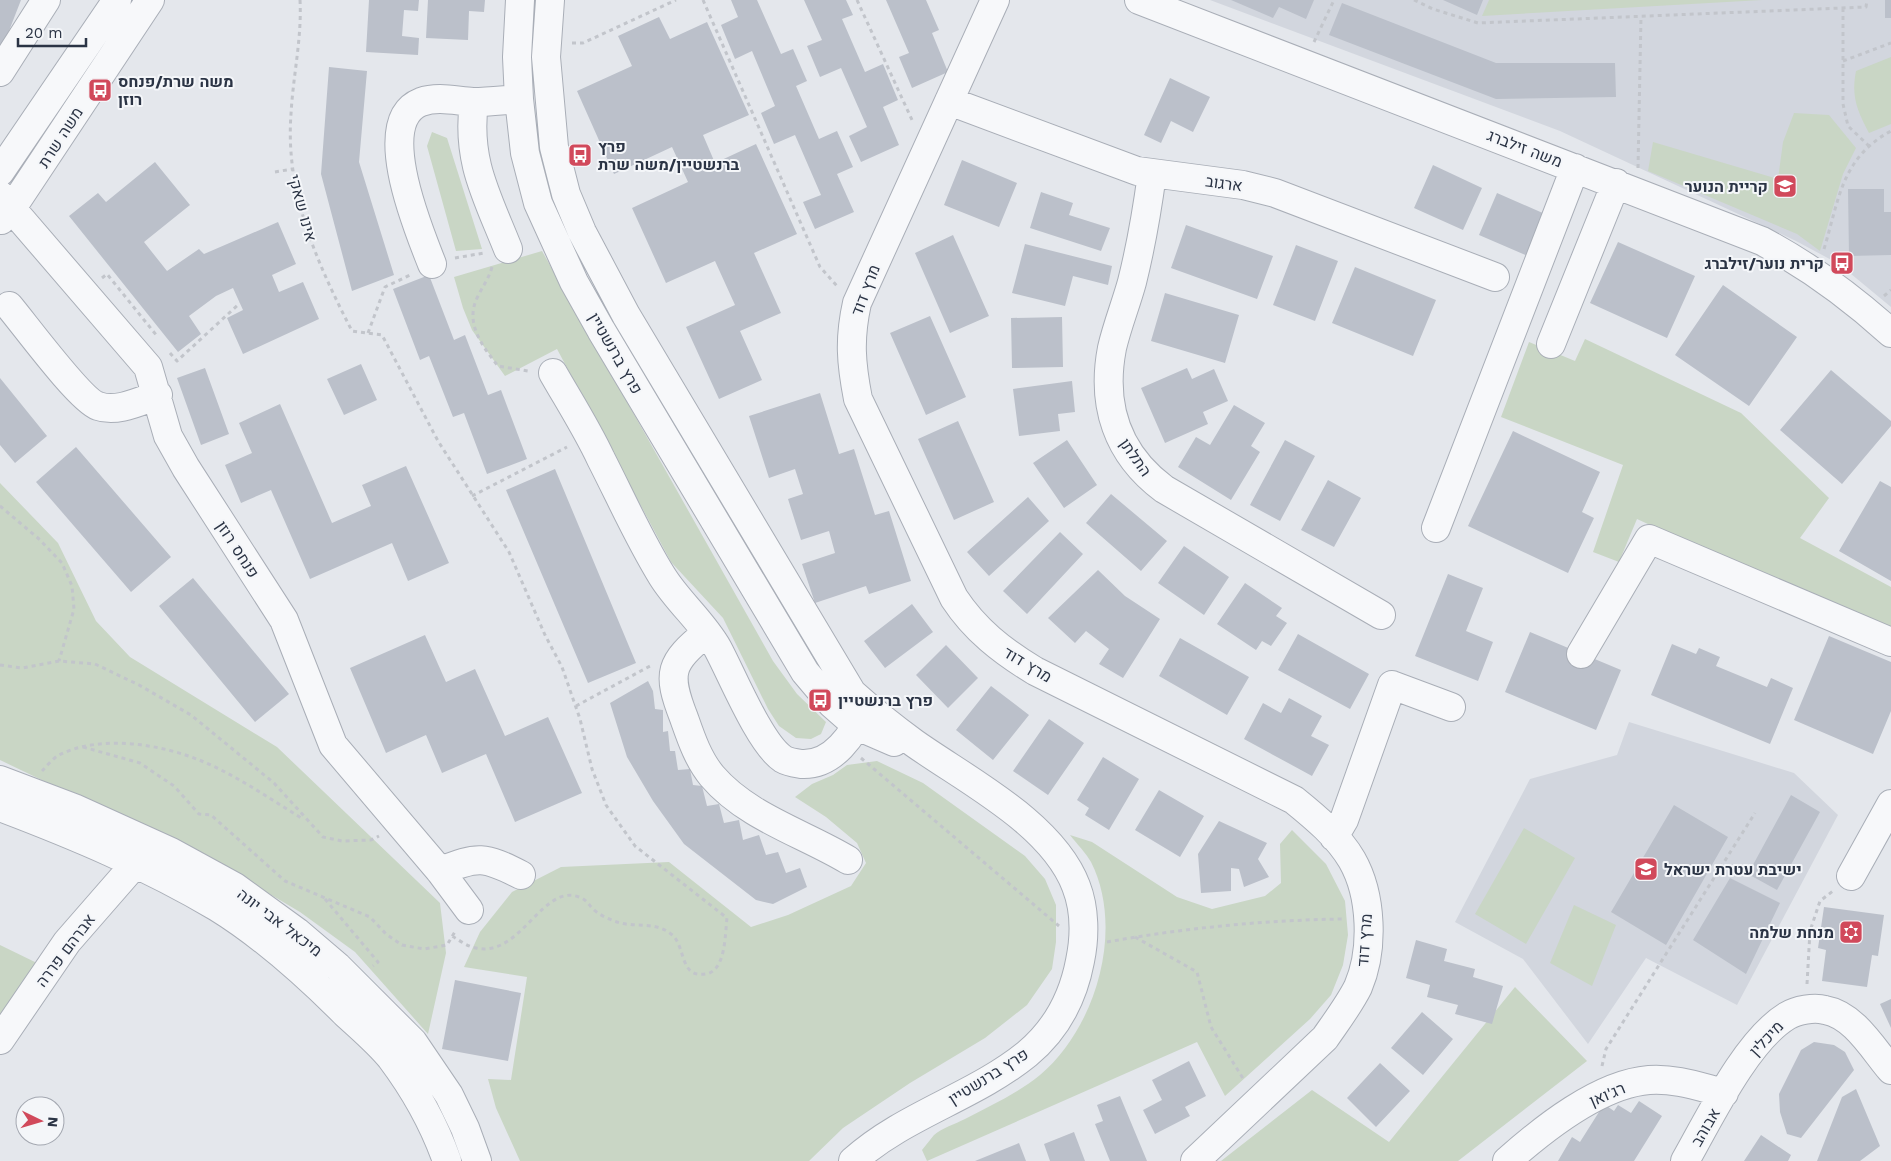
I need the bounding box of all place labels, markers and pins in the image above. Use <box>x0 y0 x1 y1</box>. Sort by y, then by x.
place label: משה שרת/פנחס רוזן <box>118 72 234 109</box>
bus stop icon: משה שרת/פנחס רוזן <box>87 77 113 103</box>
place label: פרץ ברנשטיין/משה שרת <box>598 137 739 174</box>
bus stop icon: פרץ ברנשטיין/משה שרת <box>567 142 593 168</box>
school or university icon: קריית הנוער <box>1772 173 1798 199</box>
place label: קריית הנוער <box>1685 177 1768 196</box>
bus stop icon: קרית נוער/זילברג <box>1829 250 1855 276</box>
place label: קרית נוער/זילברג <box>1705 254 1824 273</box>
bus stop icon: פרץ ברנשטיין <box>807 687 833 713</box>
place label: פרץ ברנשטיין <box>838 691 933 710</box>
school or university icon: ישיבת עטרת ישראל <box>1633 856 1659 882</box>
place label: ישיבת עטרת ישראל <box>1664 860 1802 879</box>
synagogue icon: מנחת שלמה <box>1838 919 1864 945</box>
place label: מנחת שלמה <box>1749 923 1834 942</box>

